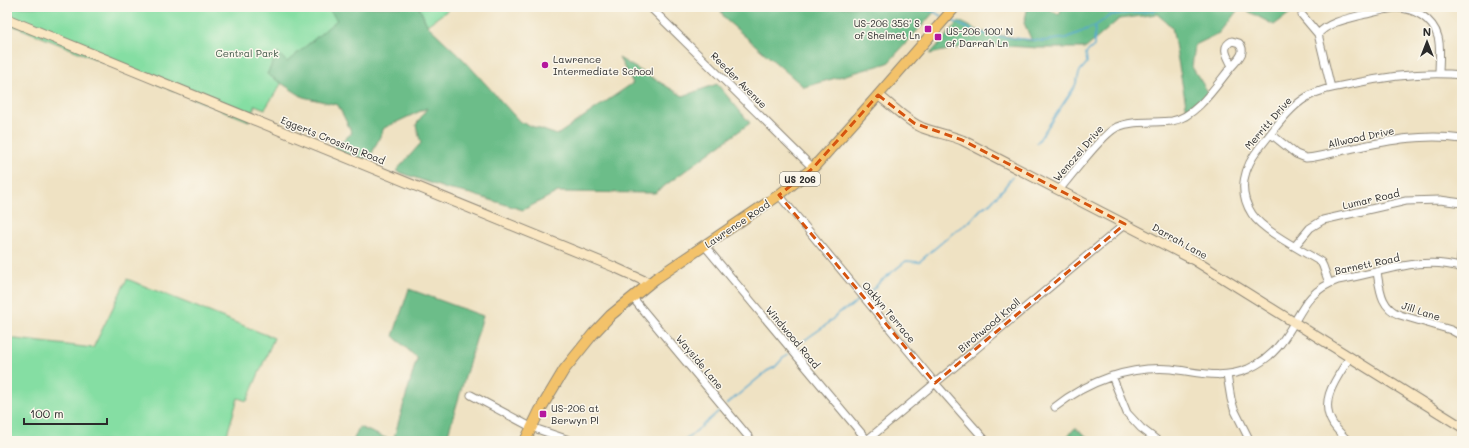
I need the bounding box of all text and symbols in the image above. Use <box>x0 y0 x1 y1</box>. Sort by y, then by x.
place label: US-206 356' S of Shelmet Ln <box>854 16 920 42</box>
north arrow <box>1407 22 1447 62</box>
marker: US-206 356' S of Shelmet Ln <box>923 24 933 34</box>
place label: US-206 100' N of Darrah Ln <box>946 24 1013 50</box>
text: N <box>1423 24 1431 39</box>
marker: US-206 100' N of Darrah Ln <box>933 32 943 42</box>
park label: Central Park <box>216 46 278 60</box>
street label: Reeder Avenue <box>708 49 770 111</box>
place label: Lawrence Intermediate School <box>553 52 654 78</box>
marker: Lawrence Intermediate School <box>540 60 550 70</box>
street label: Merritt Drive <box>1241 94 1295 152</box>
street label: Eggerts Crossing Road <box>279 113 387 167</box>
street label: Wenczel Drive <box>1050 122 1106 184</box>
street label: Allwood Drive <box>1327 123 1395 151</box>
road number: US 206 <box>780 172 820 186</box>
street label: Lumar Road <box>1341 186 1401 212</box>
street label: Lawrence Road <box>702 197 772 251</box>
street label: Darrah Lane <box>1150 220 1210 262</box>
street label: Barnett Road <box>1333 250 1401 278</box>
street label: Oaklyn Terrace <box>859 278 919 346</box>
street label: Birchwood Knoll <box>955 295 1023 355</box>
street label: Jill Lane <box>1400 298 1442 324</box>
street label: Windwood Road <box>763 303 823 371</box>
street label: Wayside Lane <box>673 332 727 392</box>
scale bar <box>24 400 107 426</box>
place label: US-206 at Berwyn Pl <box>551 401 599 427</box>
text: 100 m <box>30 405 64 421</box>
marker: US-206 at Berwyn Pl <box>538 409 548 419</box>

